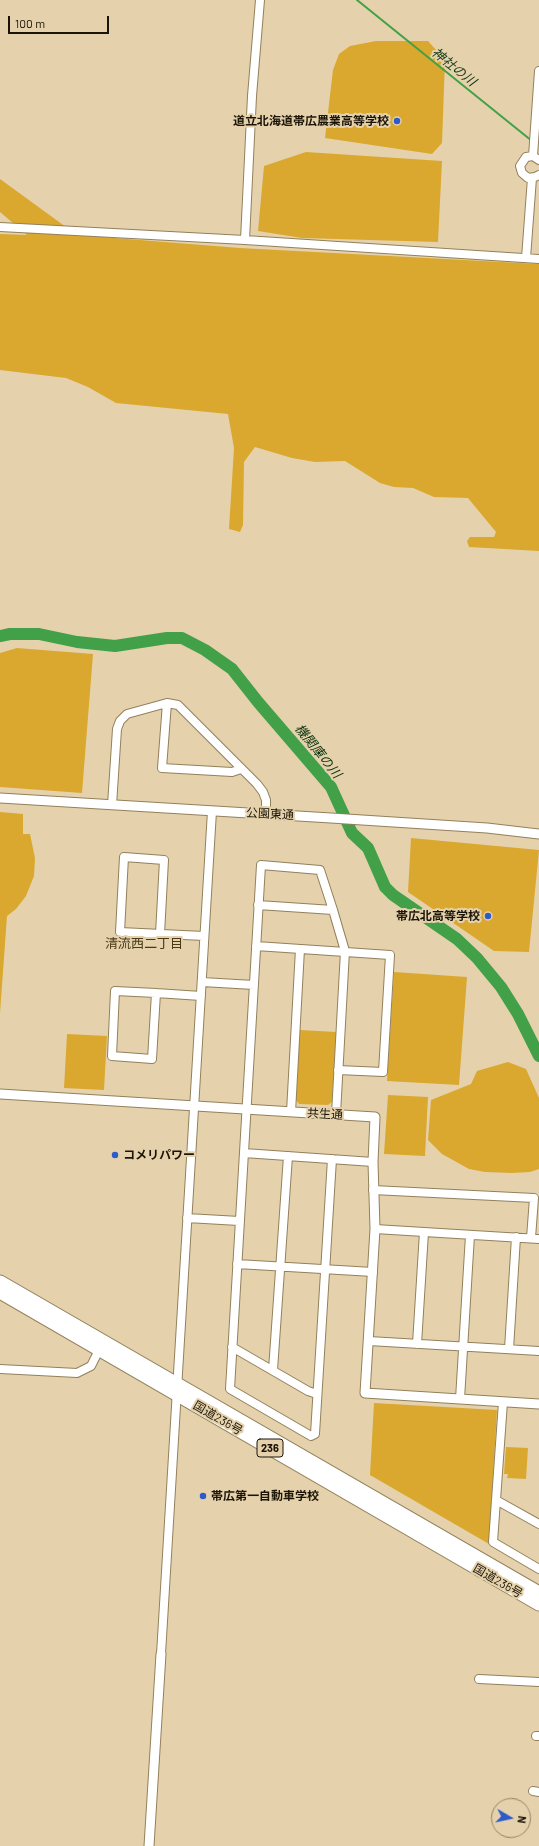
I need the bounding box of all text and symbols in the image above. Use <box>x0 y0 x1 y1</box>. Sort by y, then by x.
scale bar <box>10 8 111 34</box>
text: 100 m <box>15 16 45 30</box>
water label: 神社の川 <box>429 45 479 89</box>
place label: 道立北海道帯広農業高等学校 <box>233 114 389 128</box>
marker: 道立北海道帯広農業高等学校 <box>392 116 402 126</box>
water label: 機関庫の川 <box>291 721 345 781</box>
street label: 公園東通 <box>246 806 294 822</box>
place label: 帯広北高等学校 <box>396 909 480 923</box>
marker: 帯広北高等学校 <box>483 911 493 921</box>
district label: 清流西二丁目 <box>105 936 183 952</box>
street label: 共生通 <box>307 1106 343 1122</box>
place label: コメリパワー <box>123 1148 195 1162</box>
marker: コメリパワー <box>110 1150 120 1160</box>
street label: 国道236号 <box>191 1398 245 1438</box>
road number: 236 <box>257 1439 283 1457</box>
place label: 帯広第一自動車学校 <box>211 1489 319 1503</box>
marker: 帯広第一自動車学校 <box>198 1491 208 1501</box>
street label: 国道236号 <box>471 1561 525 1601</box>
north arrow <box>491 1798 531 1838</box>
text: N <box>515 1815 529 1824</box>

